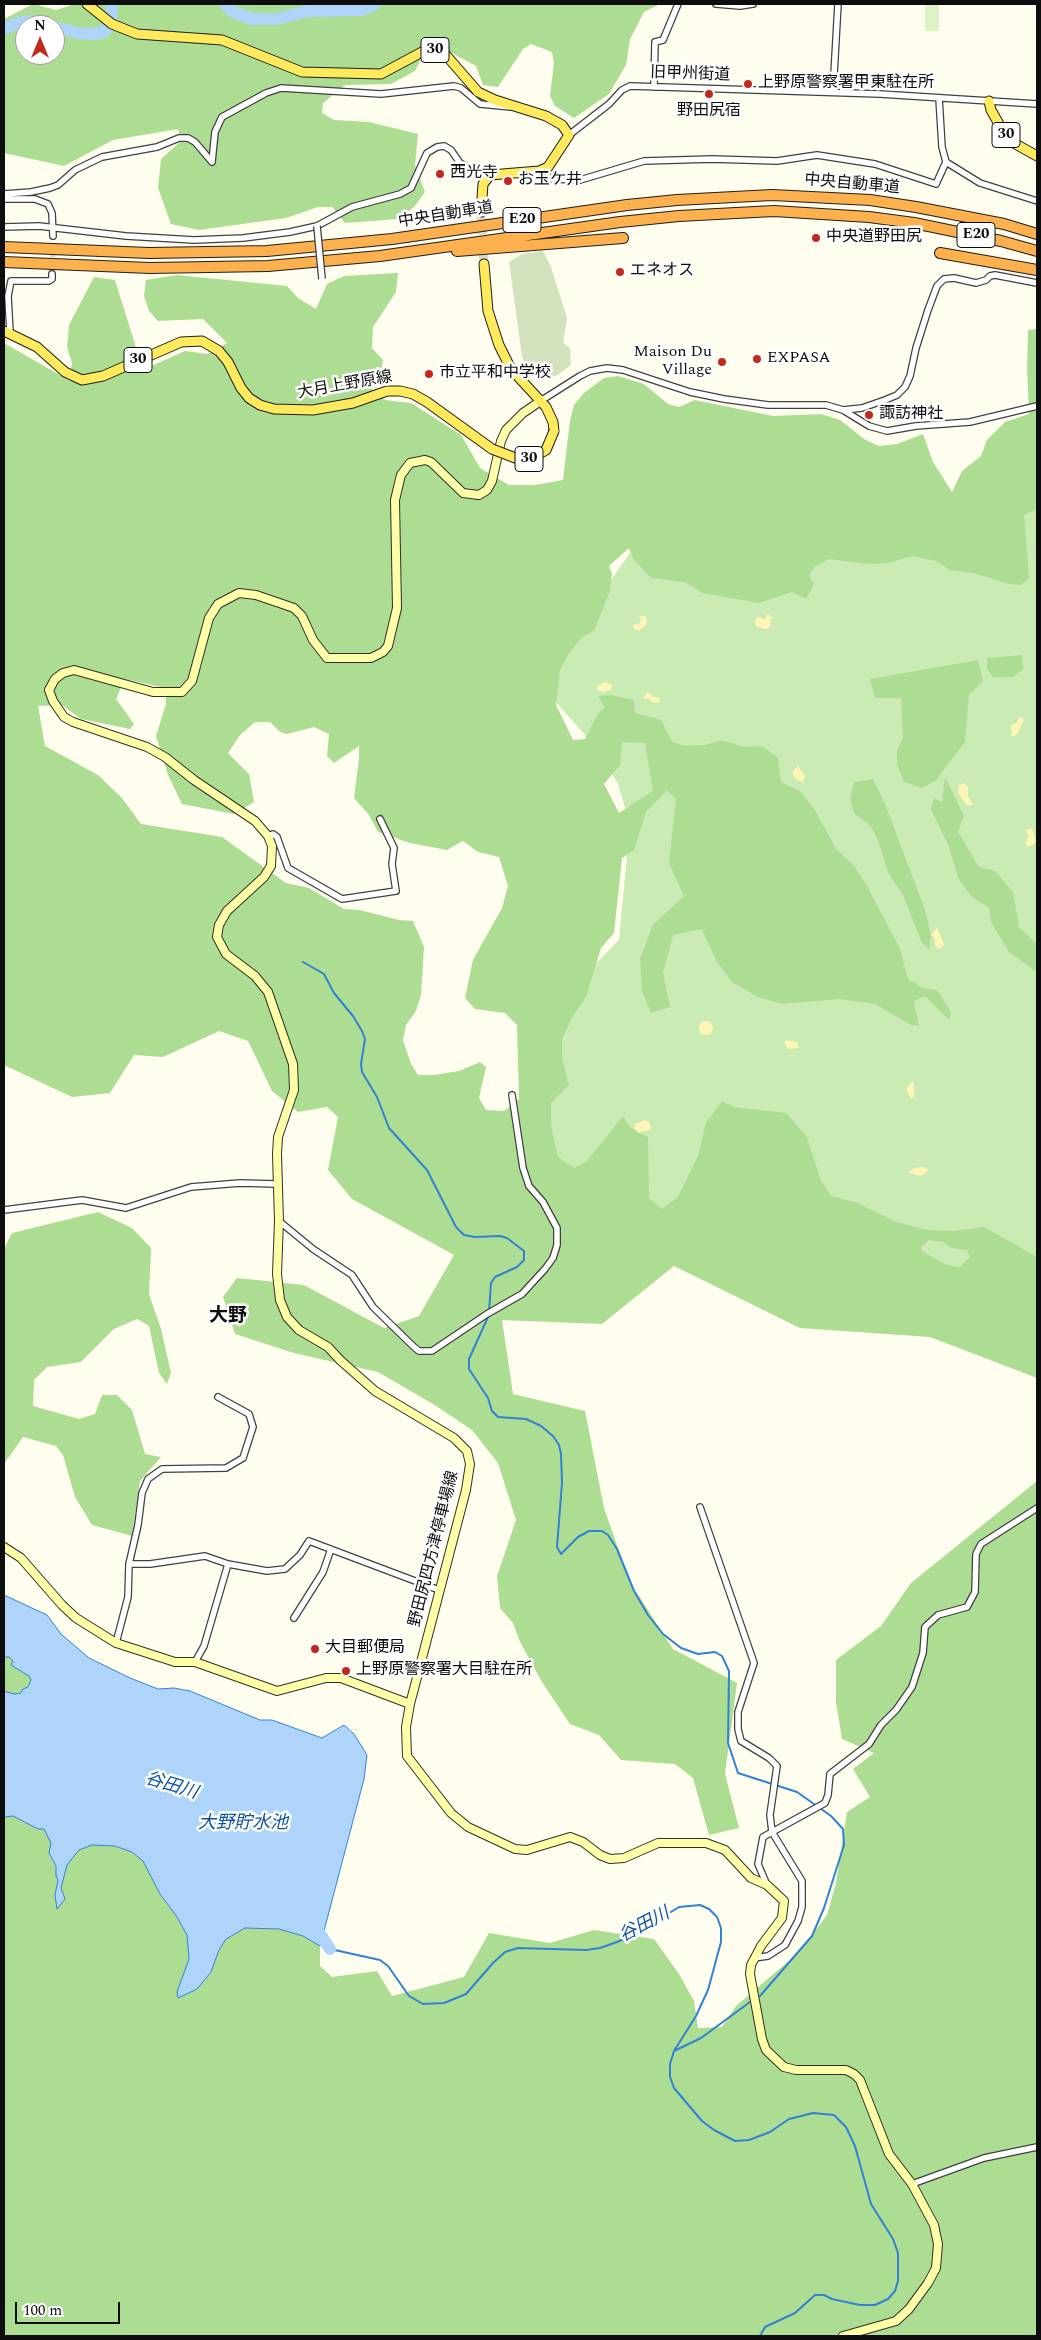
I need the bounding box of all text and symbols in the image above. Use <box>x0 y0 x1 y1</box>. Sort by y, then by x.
north arrow <box>15 15 65 65</box>
text: N <box>34 15 46 36</box>
road number: 30 <box>421 38 449 62</box>
street label: 旧甲州街道 <box>650 64 730 86</box>
place label: 上野原警察署甲東駐在所 <box>758 74 934 94</box>
marker: 上野原警察署甲東駐在所 <box>742 78 754 90</box>
marker: 野田尻宿 <box>703 88 715 100</box>
place label: 野田尻宿 <box>677 102 741 122</box>
road number: 30 <box>992 122 1020 148</box>
place label: 西光寺 <box>450 164 498 184</box>
marker: 西光寺 <box>434 168 446 180</box>
place label: お玉ケ井 <box>518 171 582 191</box>
street label: 中央自動車道 <box>803 171 901 199</box>
marker: お玉ケ井 <box>502 175 514 187</box>
street label: 中央自動車道 <box>397 199 495 233</box>
road number: E20 <box>503 208 541 232</box>
road number: E20 <box>957 222 995 248</box>
place label: 中央道野田尻 <box>826 228 922 248</box>
marker: 中央道野田尻 <box>810 232 822 244</box>
place label: エネオス <box>630 262 694 282</box>
marker: エネオス <box>614 266 626 278</box>
place label: Maison Du Village <box>634 343 712 381</box>
road number: 30 <box>124 348 152 372</box>
place label: EXPASA <box>767 349 831 369</box>
marker: EXPASA <box>751 353 763 365</box>
marker: Maison Du Village <box>716 356 728 368</box>
place label: 市立平和中学校 <box>439 364 551 384</box>
street label: 大月上野原線 <box>296 368 394 404</box>
marker: 市立平和中学校 <box>423 368 435 380</box>
place label: 諏訪神社 <box>879 405 943 425</box>
marker: 諏訪神社 <box>863 409 875 421</box>
road number: 30 <box>515 446 543 472</box>
district label: 大野 <box>209 1306 247 1328</box>
street label: 野田尻四方津停車場線 <box>406 1469 464 1629</box>
place label: 大目郵便局 <box>325 1639 405 1659</box>
marker: 大目郵便局 <box>309 1643 321 1655</box>
place label: 上野原警察署大目駐在所 <box>356 1661 532 1681</box>
marker: 上野原警察署大目駐在所 <box>340 1665 352 1677</box>
water label: 谷田川 <box>142 1769 200 1805</box>
water label: 大野貯水池 <box>198 1813 288 1835</box>
water label: 谷田川 <box>616 1904 674 1948</box>
scale bar <box>18 2292 122 2324</box>
text: 100 m <box>23 2299 62 2322</box>

